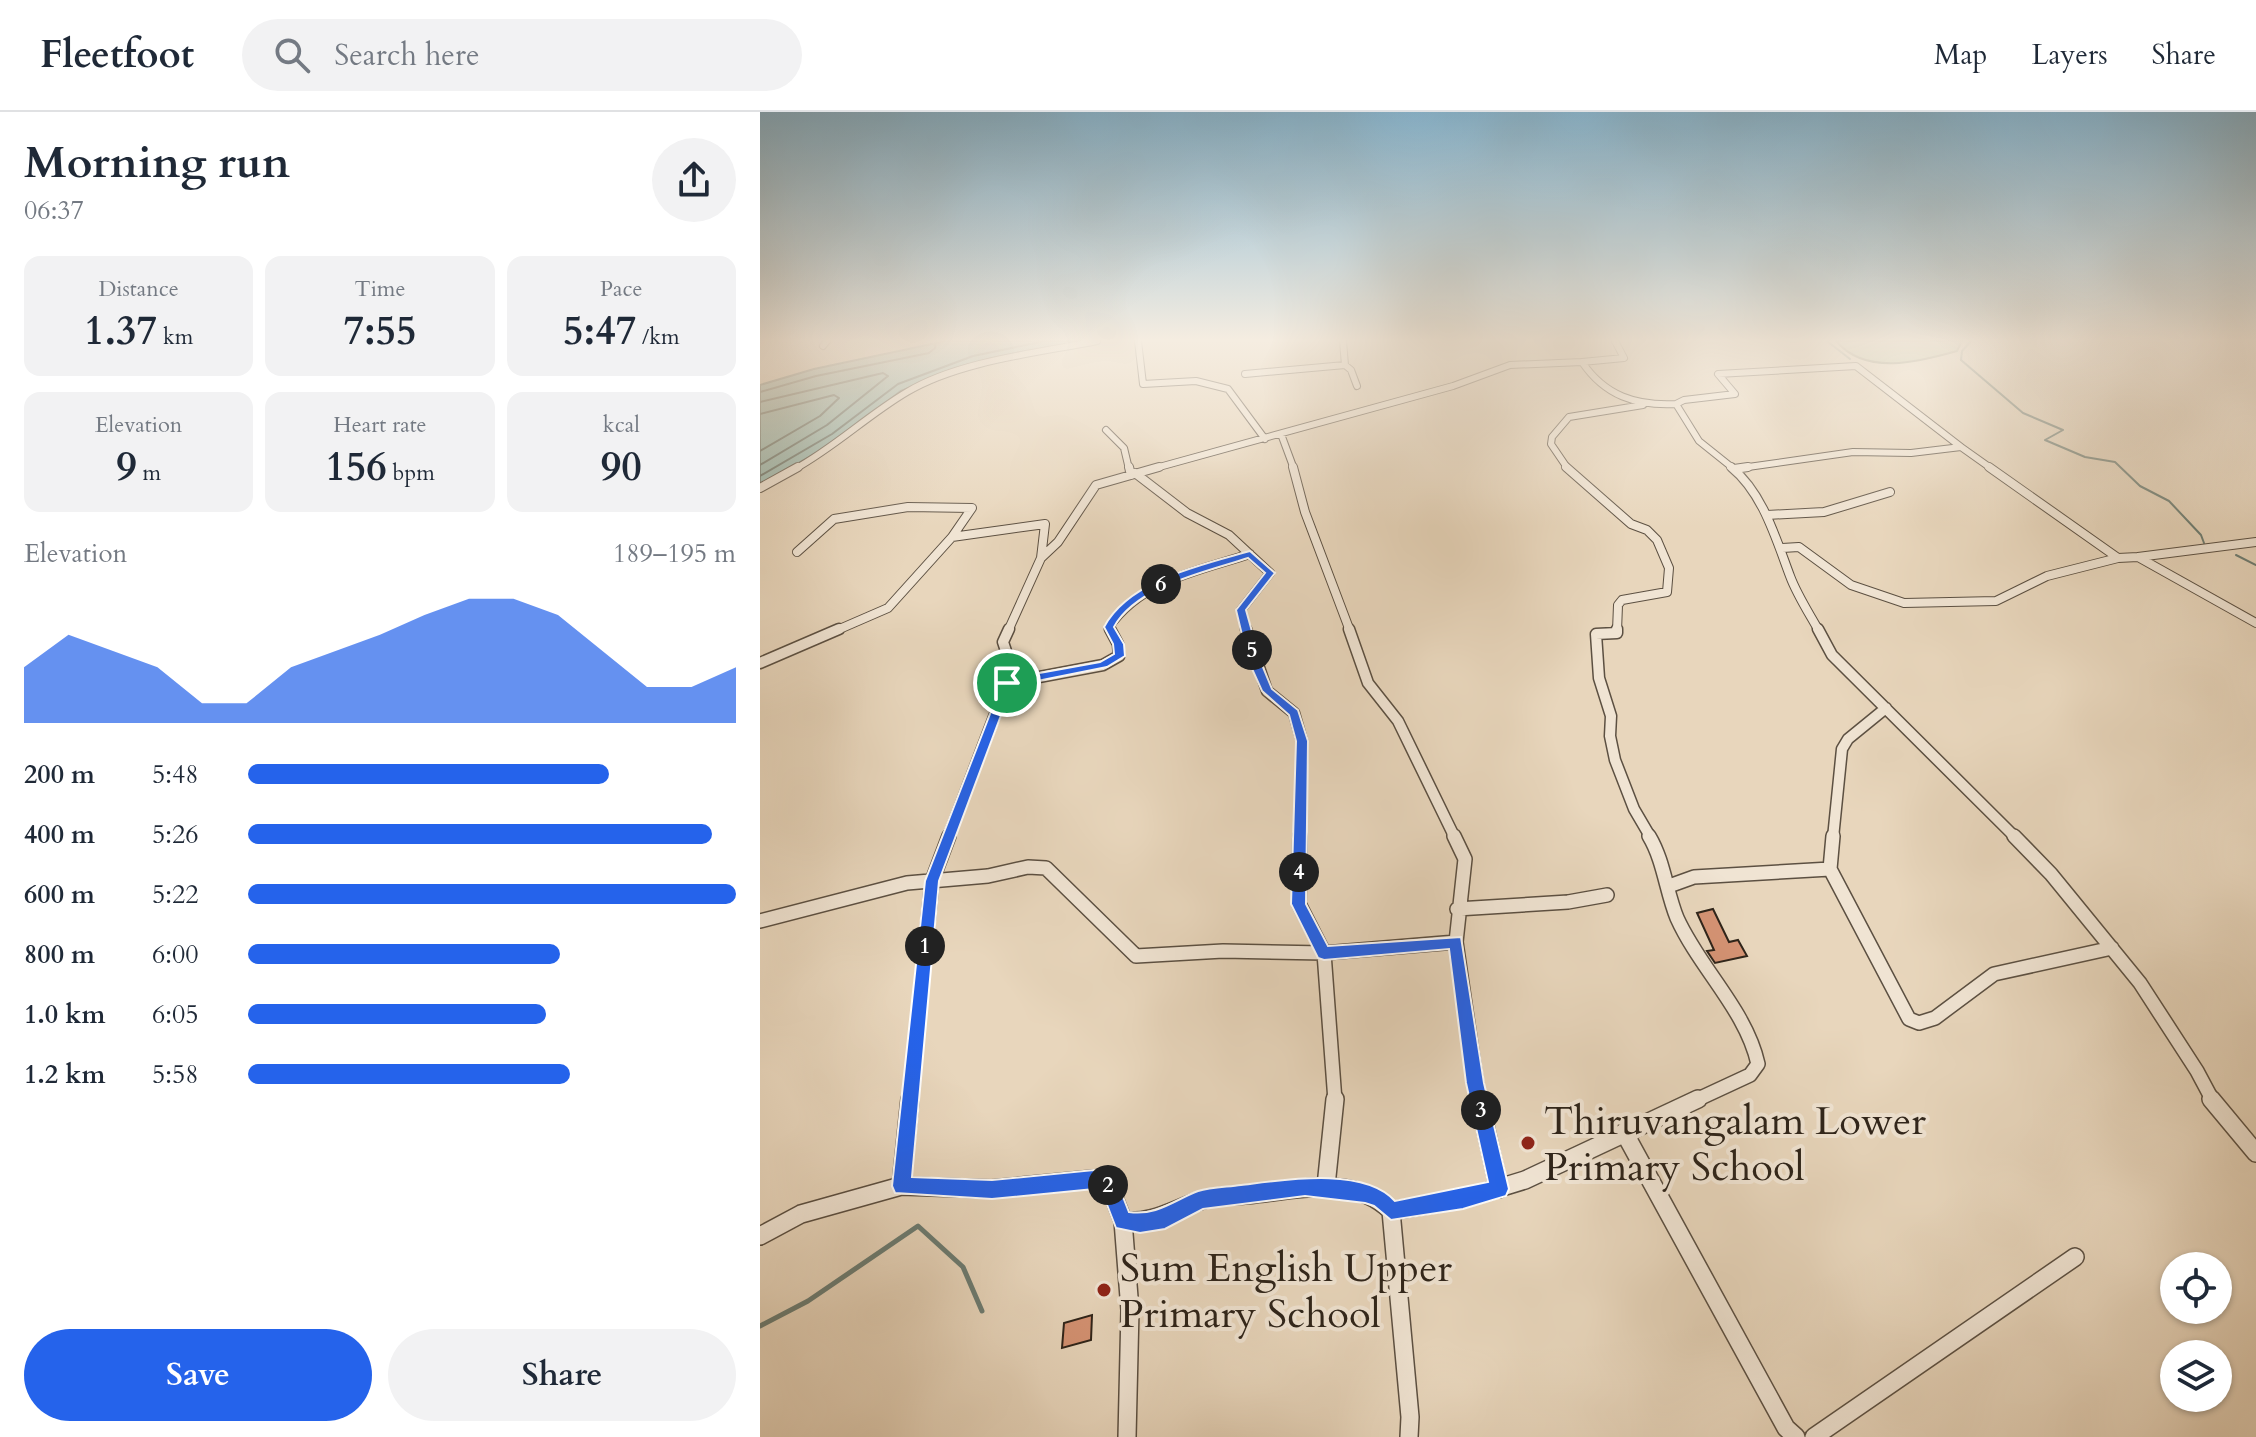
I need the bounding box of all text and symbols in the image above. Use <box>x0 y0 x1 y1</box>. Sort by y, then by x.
search box <box>242 19 802 91</box>
text: Fleetfoot <box>40 29 194 81</box>
icon: search <box>270 33 314 77</box>
text: Search here <box>334 35 480 76</box>
text: Map <box>1934 36 1987 74</box>
text: Layers <box>2031 36 2108 74</box>
text: Share <box>2152 36 2216 74</box>
text: Morning run <box>24 133 290 193</box>
button: share <box>652 138 736 222</box>
text: 06:37 <box>24 193 84 228</box>
text: Distance <box>98 274 179 304</box>
text: Time <box>355 274 405 304</box>
text: Pace <box>600 274 643 304</box>
text: 1.37 <box>84 304 157 359</box>
text: 7:55 <box>343 304 417 359</box>
text: 5:47 <box>563 304 636 359</box>
text: km <box>157 322 193 352</box>
text: /km <box>636 322 680 352</box>
text: Elevation <box>95 410 182 440</box>
text: Heart rate <box>333 410 427 440</box>
text: kcal <box>603 410 640 440</box>
text: 9 <box>116 440 137 495</box>
text: 156 <box>325 440 387 495</box>
text: 90 <box>601 440 642 495</box>
text: m <box>137 458 161 488</box>
text: bpm <box>387 458 435 488</box>
text: Elevation <box>24 536 127 571</box>
text: 189–195 m <box>613 536 736 571</box>
pin: 6 <box>1141 564 1181 604</box>
text: 6 <box>1155 569 1167 599</box>
pin: 5 <box>1232 630 1272 670</box>
text: 5 <box>1246 635 1258 665</box>
pin <box>973 649 1041 717</box>
icon: arrive <box>985 661 1029 705</box>
text: 200 m <box>24 757 95 792</box>
text: 5:48 <box>152 757 199 792</box>
text: 400 m <box>24 817 95 852</box>
text: 5:26 <box>152 817 199 852</box>
pin: 4 <box>1279 852 1319 892</box>
text: 4 <box>1293 857 1305 887</box>
text: 600 m <box>24 877 95 912</box>
text: 5:22 <box>152 877 199 912</box>
pin: 1 <box>905 926 945 966</box>
text: 1 <box>919 931 931 961</box>
text: 800 m <box>24 937 95 972</box>
text: 6:00 <box>152 937 199 972</box>
text: 1.0 km <box>24 997 105 1032</box>
text: 6:05 <box>152 997 199 1032</box>
text: 1.2 km <box>24 1057 105 1092</box>
text: 5:58 <box>152 1057 199 1092</box>
pin: 3 <box>1461 1090 1501 1130</box>
place label: Thiruvangalam Lower Primary School <box>1544 1094 1926 1195</box>
text: 3 <box>1475 1095 1487 1125</box>
marker: Thiruvangalam Lower Primary School <box>1519 1134 1537 1152</box>
pin: 2 <box>1088 1165 1128 1205</box>
text: 2 <box>1102 1170 1114 1200</box>
place label: Sum English Upper Primary School <box>1120 1241 1452 1342</box>
map controls <box>2160 1252 2232 1412</box>
button: locate <box>2160 1252 2232 1324</box>
marker: Sum English Upper Primary School <box>1095 1281 1113 1299</box>
button: Save <box>24 1329 372 1421</box>
button: Share <box>388 1329 736 1421</box>
button: layers <box>2160 1340 2232 1412</box>

